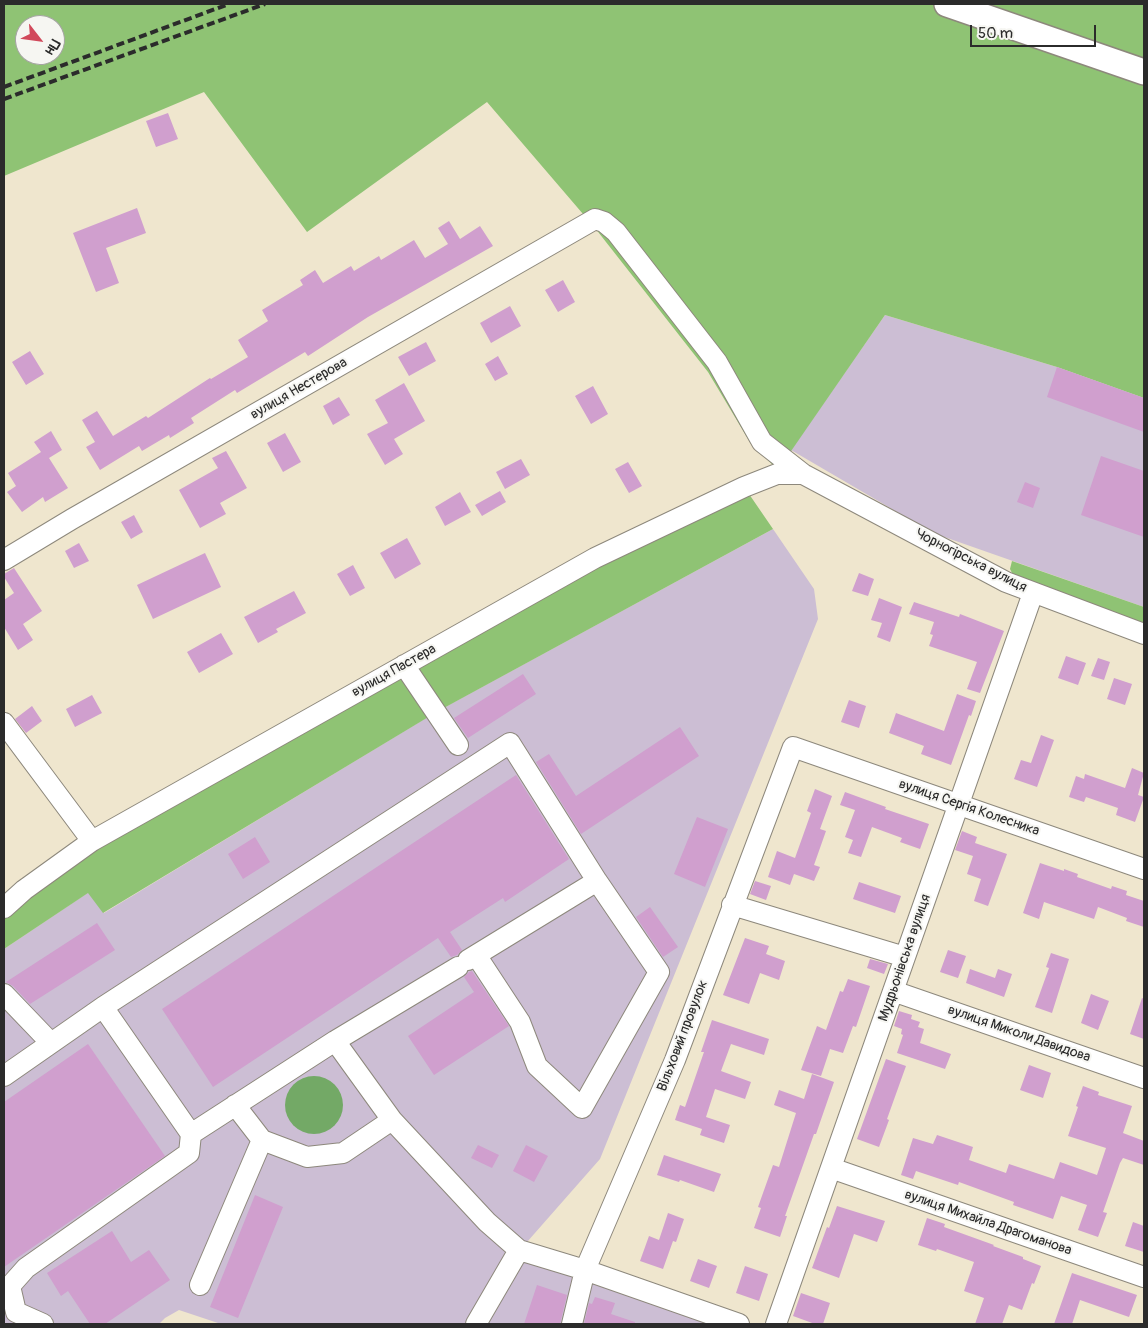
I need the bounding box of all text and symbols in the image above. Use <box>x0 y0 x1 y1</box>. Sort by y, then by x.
north arrow <box>15 15 65 65</box>
scale bar <box>973 15 1099 47</box>
text: 50 m <box>978 24 1013 43</box>
text: Пн <box>41 36 64 58</box>
street label: вулиця Нестерова <box>248 355 350 423</box>
street label: Чорногірська вулиця <box>912 526 1030 596</box>
street label: вулиця Пастера <box>349 641 439 701</box>
street label: вулиця Сергія Колесника <box>896 776 1042 840</box>
street label: Мудрьонівська вулиця <box>875 892 935 1024</box>
street label: Вільховий провулок <box>654 978 712 1094</box>
street label: вулиця Миколи Давидова <box>945 1002 1093 1066</box>
street label: вулиця Михайла Драгоманова <box>902 1186 1074 1260</box>

